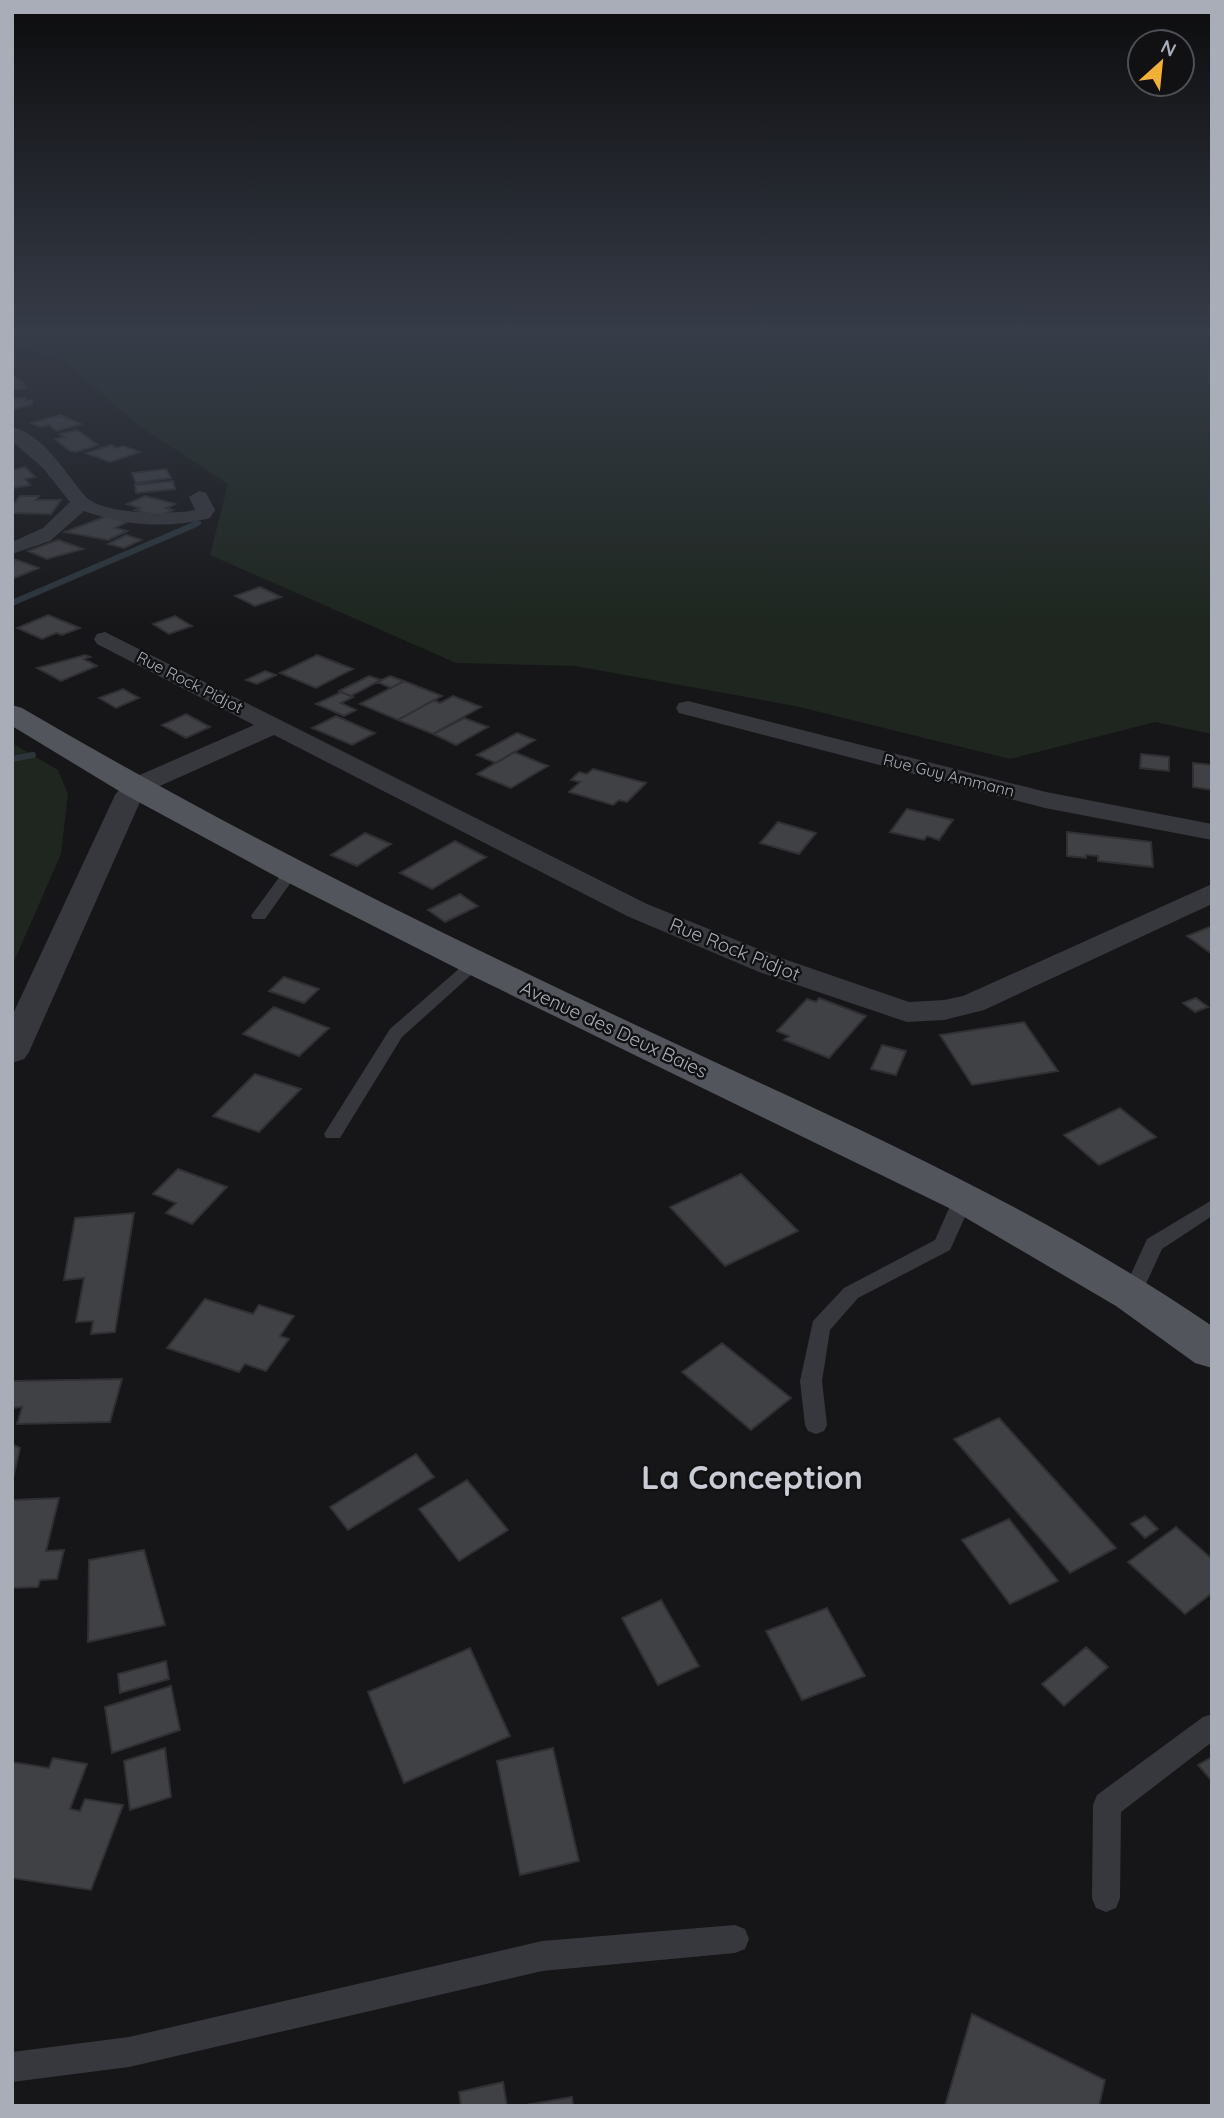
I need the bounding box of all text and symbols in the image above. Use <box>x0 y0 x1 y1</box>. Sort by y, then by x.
north arrow <box>1126 28 1196 98</box>
text: N <box>1157 34 1180 62</box>
street label: Rue Rock Pidjot <box>133 647 247 717</box>
street label: Rue Guy Ammann <box>881 749 1017 801</box>
street label: Rue Rock Pidjot <box>666 912 804 986</box>
street label: Avenue des Deux Baies <box>517 975 712 1083</box>
district label: La Conception <box>641 1457 863 1497</box>

